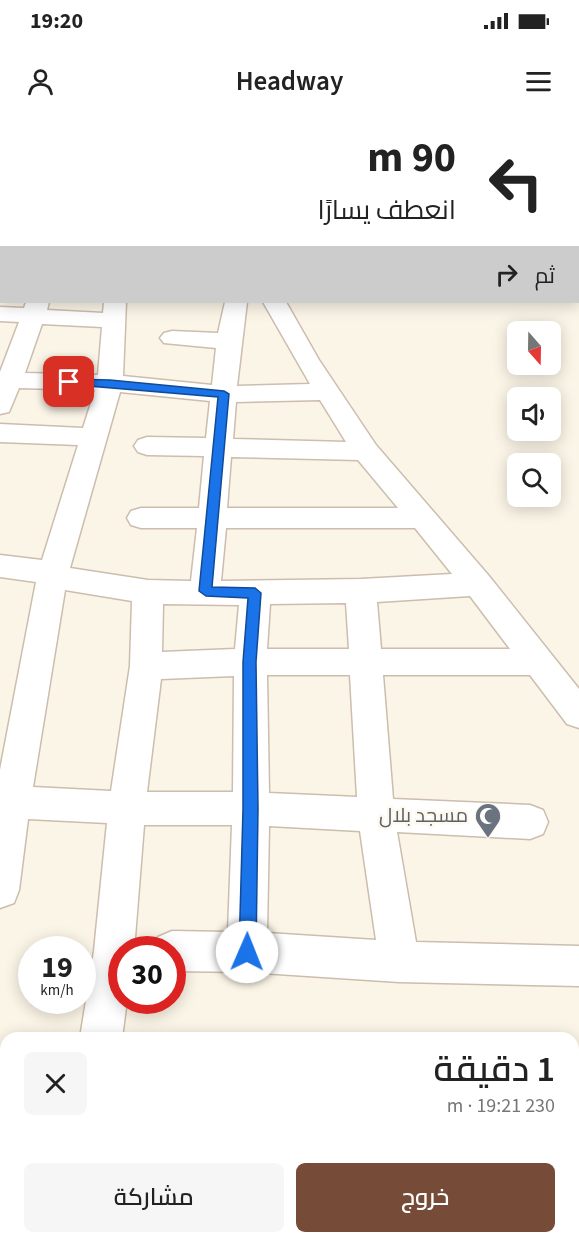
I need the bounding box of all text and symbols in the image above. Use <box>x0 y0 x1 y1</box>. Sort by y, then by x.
text: 19:20 <box>30 5 83 37</box>
text: Headway <box>236 62 343 101</box>
icon: person <box>24 65 57 98</box>
icon: menu <box>522 65 555 98</box>
text: 90 m <box>367 128 456 188</box>
icon: left <box>477 144 555 222</box>
text: انعطف يسارًا <box>317 191 456 230</box>
icon: right <box>490 258 523 291</box>
text: ثم <box>535 260 555 292</box>
north arrow <box>507 321 561 375</box>
map controls <box>507 321 561 507</box>
pin <box>43 356 94 407</box>
icon: arrive <box>52 365 85 398</box>
button: sound <box>507 387 561 441</box>
button: search <box>507 453 561 507</box>
mosque icon: مسجد بلال <box>473 801 503 839</box>
place label: مسجد بلال <box>379 802 468 830</box>
position arrow <box>215 920 279 984</box>
speed limit sign: 30 <box>108 936 186 1014</box>
text: 19 <box>41 946 73 989</box>
text: km/h <box>40 980 74 1001</box>
text: 1 دقيقة <box>433 1044 555 1095</box>
button: close <box>24 1052 87 1115</box>
text: 230 m · 19:21 <box>447 1092 555 1120</box>
button: مشاركة <box>24 1163 284 1232</box>
button: خروج <box>296 1163 555 1232</box>

